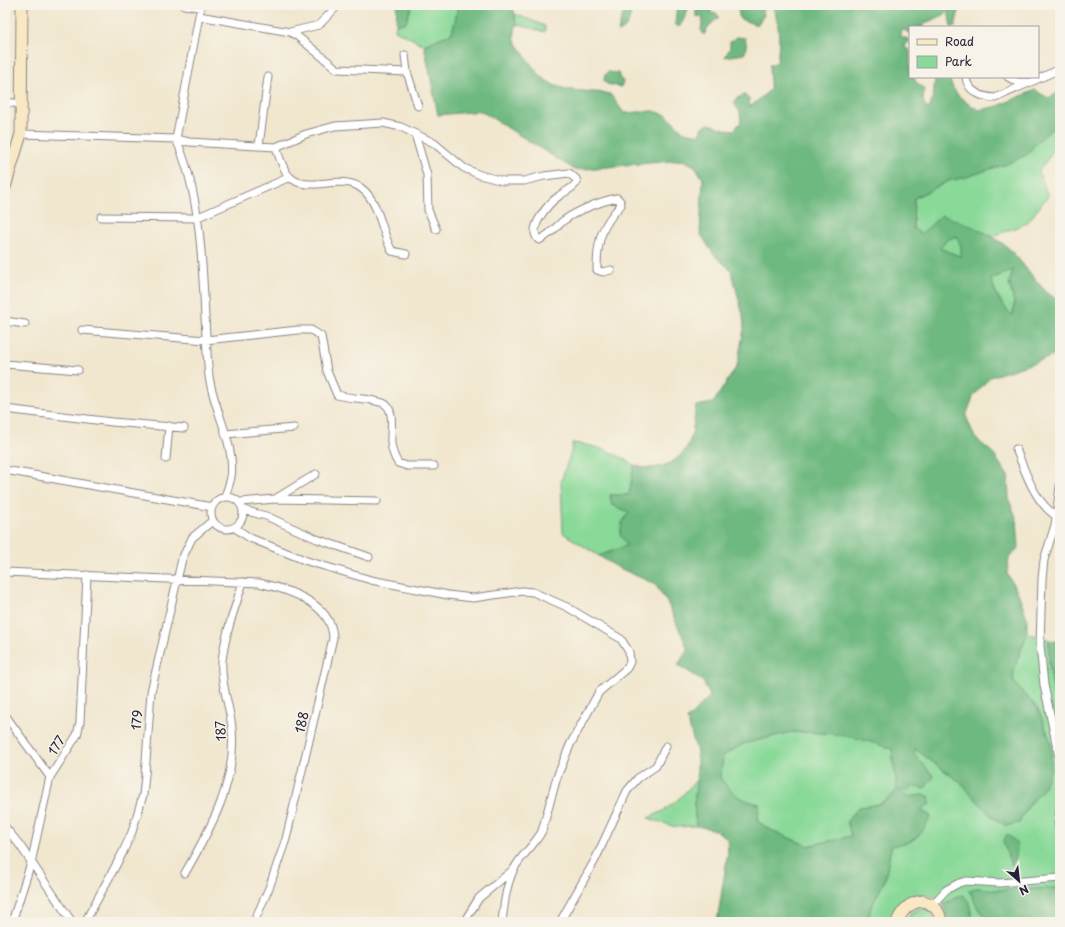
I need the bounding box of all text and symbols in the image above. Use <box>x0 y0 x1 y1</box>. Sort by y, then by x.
legend <box>909 26 1039 78</box>
text: Road <box>945 32 974 50</box>
text: Park <box>945 52 972 70</box>
street label: 179 <box>126 709 146 731</box>
street label: 188 <box>289 709 313 735</box>
street label: 187 <box>210 720 230 742</box>
street label: 177 <box>43 731 69 759</box>
north arrow <box>999 861 1039 901</box>
text: N <box>1016 881 1032 900</box>

